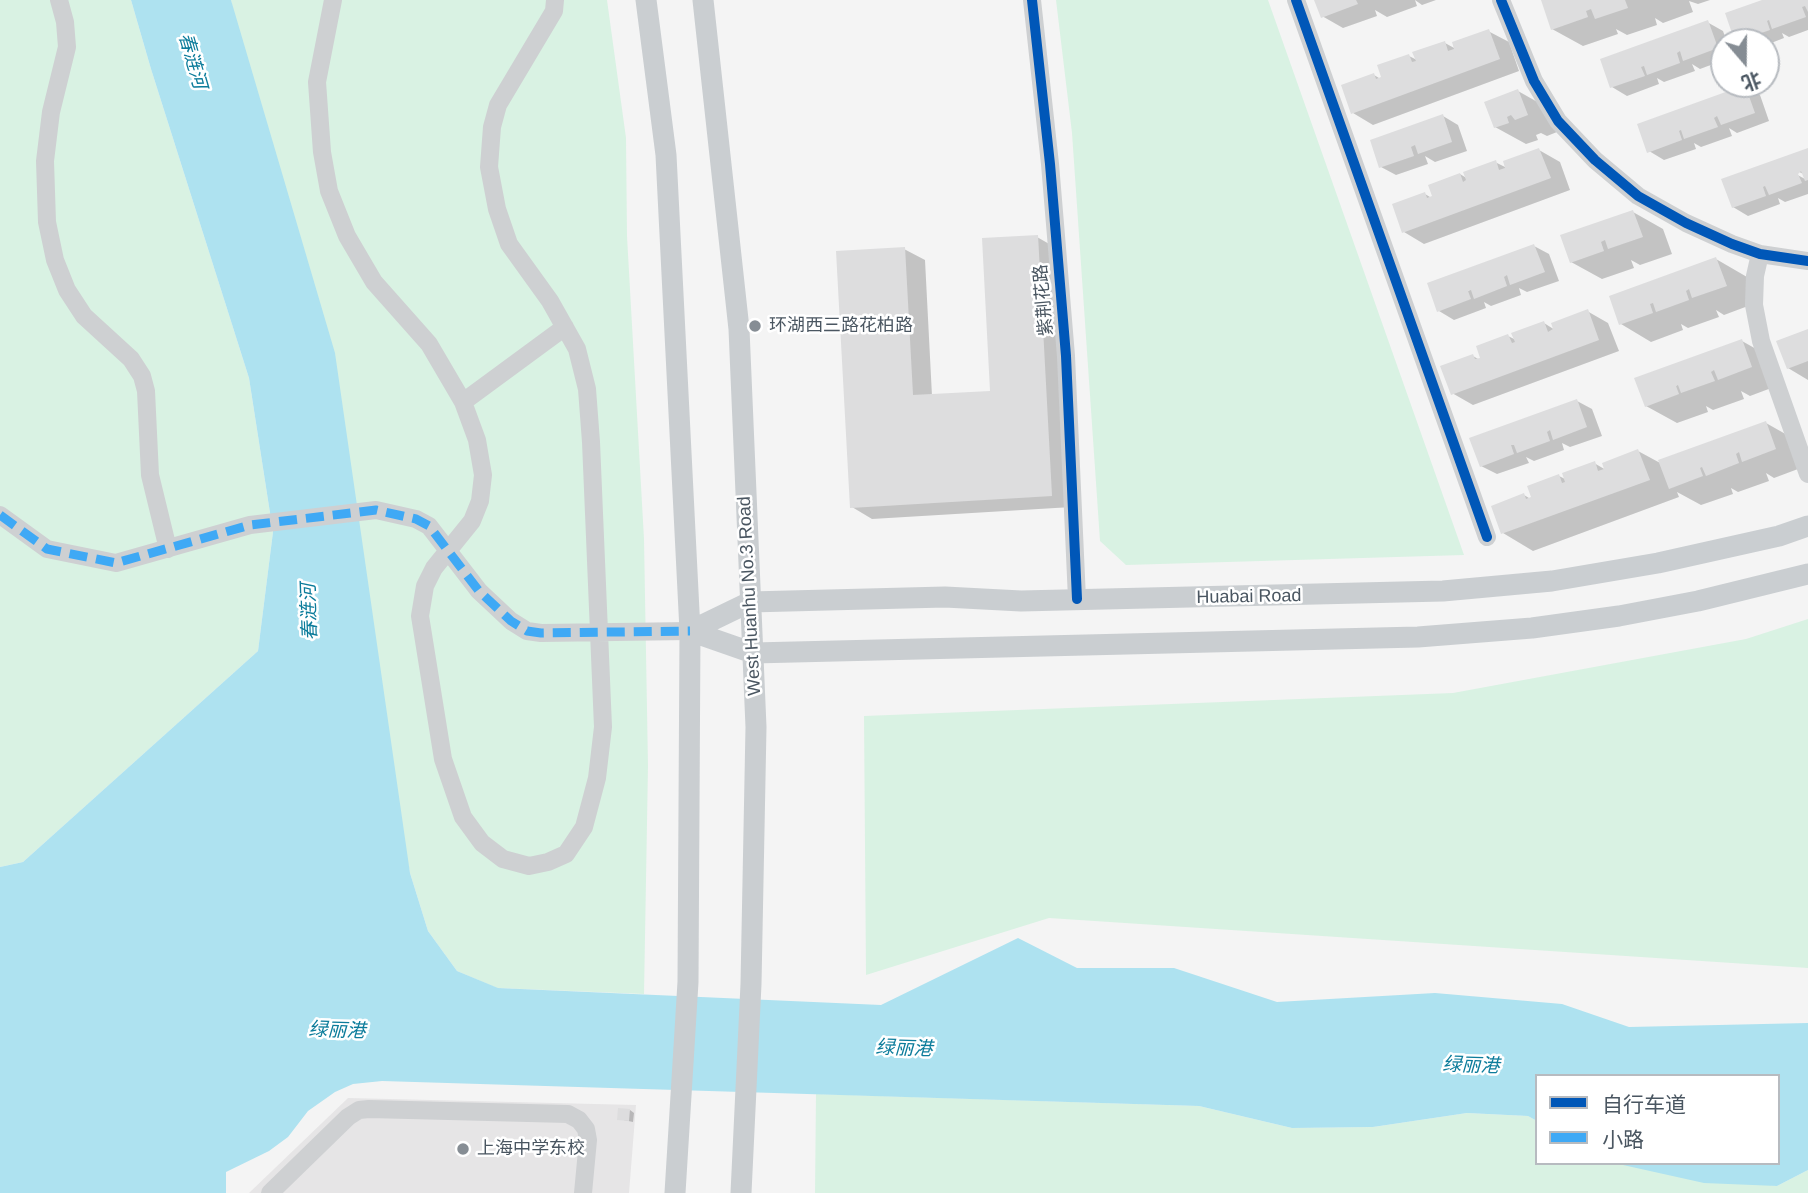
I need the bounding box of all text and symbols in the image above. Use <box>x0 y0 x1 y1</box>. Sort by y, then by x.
north arrow <box>1710 28 1780 98</box>
water label: 春涟河 <box>173 30 211 92</box>
text: 北 <box>1739 68 1764 94</box>
street label: 紫荆花路 <box>1030 263 1058 337</box>
place label: 环湖西三路花柏路 <box>769 315 913 337</box>
marker: 环湖西三路花柏路 <box>747 318 763 334</box>
street label: West Huanhu No.3 Road <box>734 496 766 696</box>
water label: 春涟河 <box>298 583 322 641</box>
street label: Huabai Road <box>1196 585 1302 609</box>
water label: 绿丽港 <box>308 1019 366 1043</box>
water label: 绿丽港 <box>875 1037 933 1061</box>
water label: 绿丽港 <box>1442 1054 1500 1078</box>
legend <box>1535 1074 1780 1165</box>
text: 自行车道 <box>1602 1093 1686 1116</box>
text: 小路 <box>1602 1128 1644 1151</box>
place label: 上海中学东校 <box>477 1138 585 1160</box>
marker: 上海中学东校 <box>455 1141 471 1157</box>

